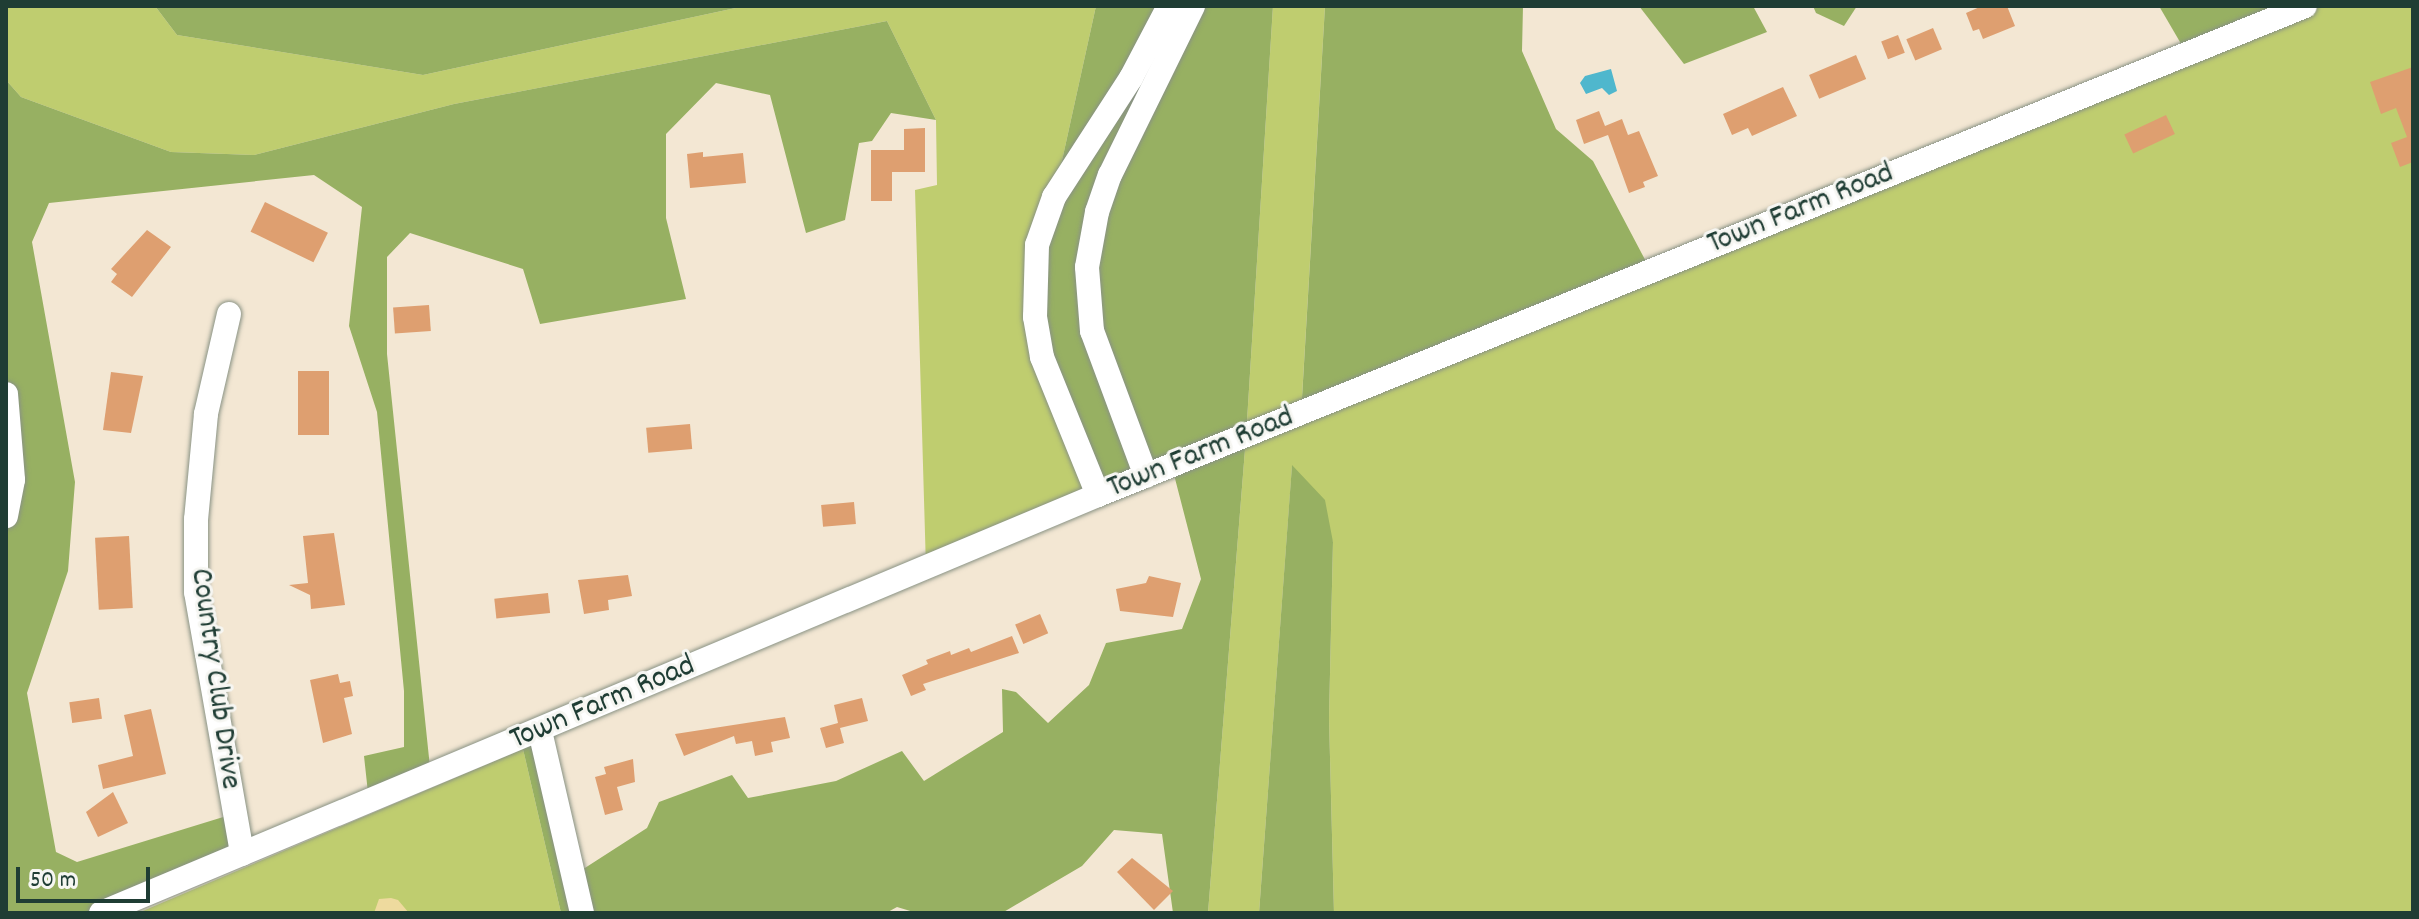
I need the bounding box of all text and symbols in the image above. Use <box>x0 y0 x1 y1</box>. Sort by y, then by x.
street label: Town Farm Road <box>1702 155 1900 265</box>
street label: Town Farm Road <box>1102 399 1300 509</box>
street label: Country Club Drive <box>179 566 249 792</box>
street label: Town Farm Road <box>505 648 701 760</box>
scale bar <box>20 851 154 901</box>
text: 50 m <box>30 864 76 898</box>

